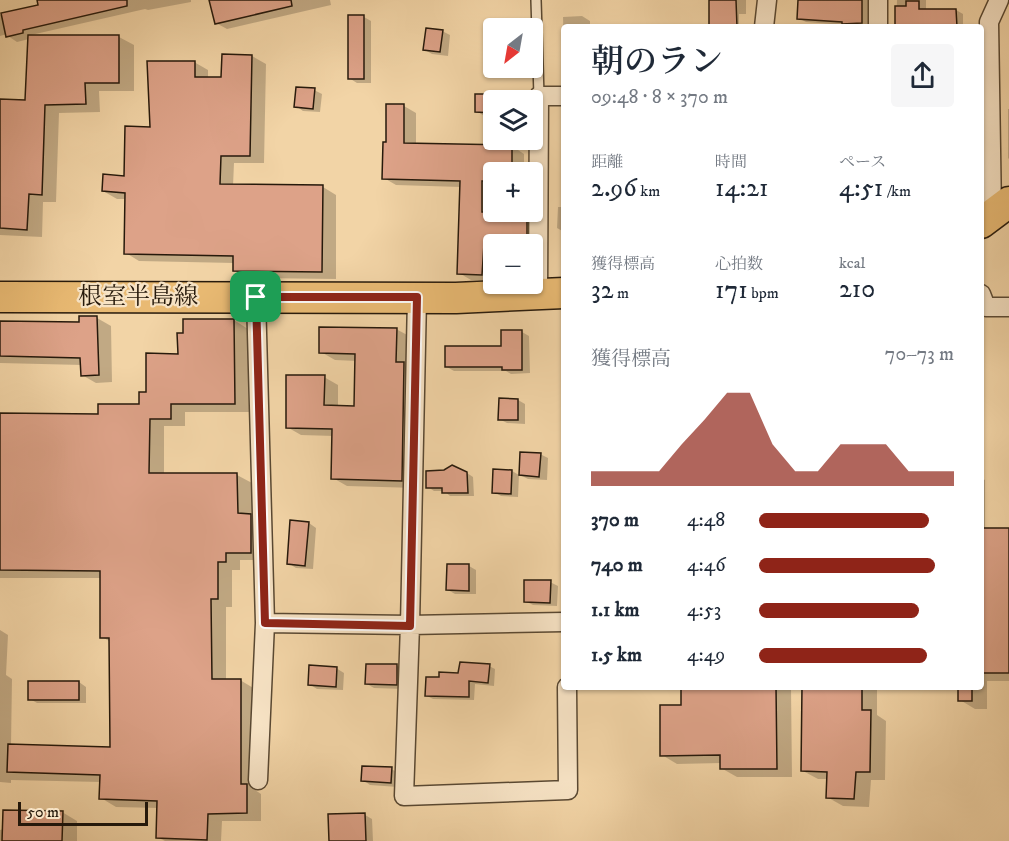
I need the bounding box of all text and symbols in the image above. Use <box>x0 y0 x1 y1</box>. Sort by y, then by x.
north arrow <box>483 18 543 78</box>
map controls <box>483 18 543 294</box>
text: 朝のラン <box>591 42 723 83</box>
button: share <box>891 44 954 107</box>
text: 09:48 · 8 × 370 m <box>591 85 728 110</box>
button: layers <box>483 90 543 150</box>
text: 距離 <box>591 152 623 172</box>
text: 時間 <box>715 152 747 172</box>
text: ペース <box>839 152 886 172</box>
button: + <box>483 162 543 222</box>
text: 2.96 <box>591 172 637 205</box>
text: 14:21 <box>715 172 769 205</box>
text: 4:51 <box>839 172 883 205</box>
text: km <box>637 181 660 201</box>
text: /km <box>883 181 911 201</box>
button: − <box>483 234 543 294</box>
text: kcal <box>839 253 865 273</box>
text: 獲得標高 <box>591 254 655 274</box>
text: 心拍数 <box>715 254 763 274</box>
pin <box>230 271 281 322</box>
text: 210 <box>839 273 875 306</box>
text: 32 <box>591 274 613 307</box>
text: 171 <box>715 274 748 307</box>
icon: arrive <box>239 280 272 313</box>
street label: 根室半島線 <box>78 282 198 312</box>
text: m <box>613 283 629 303</box>
text: bpm <box>748 283 779 303</box>
text: 70–73 m <box>885 342 954 367</box>
text: 獲得標高 <box>591 347 671 372</box>
text: 370 m <box>591 508 639 533</box>
text: 4:48 <box>687 508 725 533</box>
text: 740 m <box>591 553 643 578</box>
text: 4:46 <box>687 553 726 578</box>
text: 1.1 km <box>591 598 640 623</box>
text: 4:53 <box>687 598 721 623</box>
text: 1.5 km <box>591 643 642 668</box>
text: 4:49 <box>687 643 725 668</box>
scale bar <box>18 799 148 826</box>
text: 50 m <box>27 802 59 822</box>

